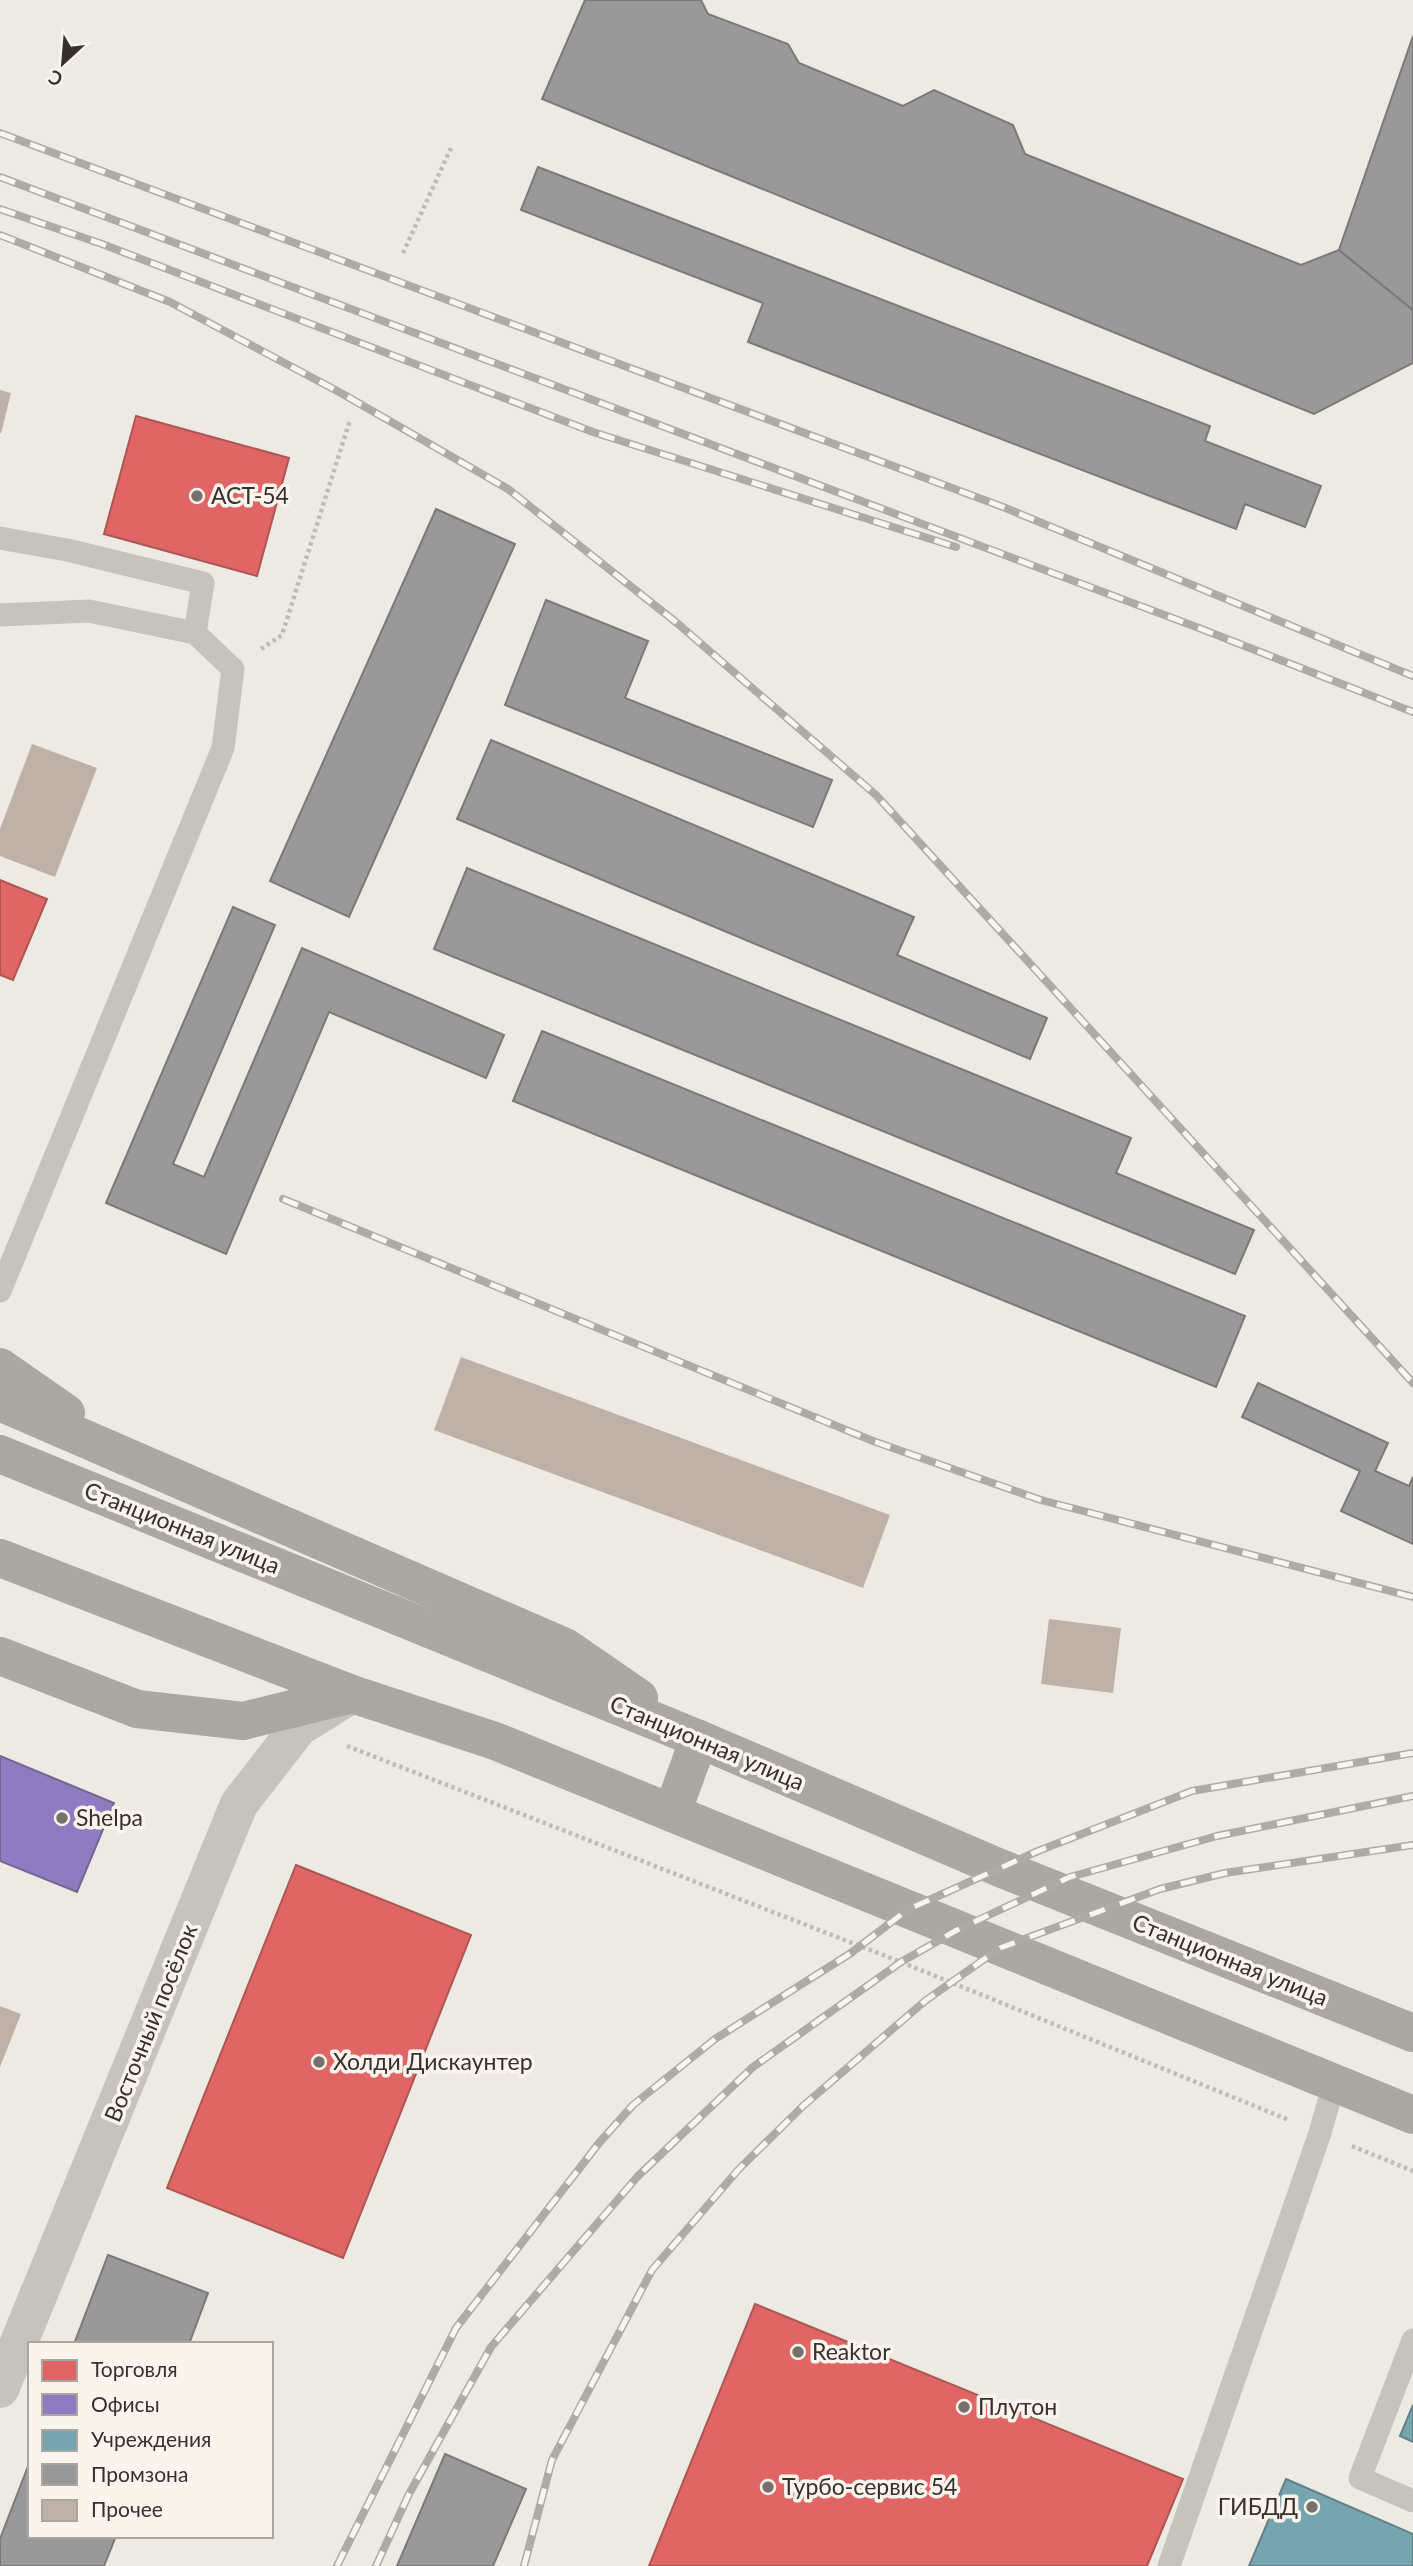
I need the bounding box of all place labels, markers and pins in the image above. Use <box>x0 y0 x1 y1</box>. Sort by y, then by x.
place label: АСТ-54 <box>211 481 289 509</box>
marker: АСТ-54 <box>189 488 205 504</box>
place label: Shelpa <box>76 1803 143 1831</box>
marker: Shelpa <box>54 1810 70 1826</box>
place label: Холди Дискаунтер <box>333 2047 533 2075</box>
marker: Холди Дискаунтер <box>311 2054 327 2070</box>
place label: Reaktor <box>812 2337 891 2365</box>
marker: Reaktor <box>790 2344 806 2360</box>
place label: Плутон <box>978 2392 1057 2420</box>
marker: Плутон <box>956 2399 972 2415</box>
place label: Турбо-сервис 54 <box>782 2472 957 2500</box>
marker: Турбо-сервис 54 <box>760 2479 776 2495</box>
place label: ГИБДД <box>1218 2492 1298 2520</box>
marker: ГИБДД <box>1304 2499 1320 2515</box>

